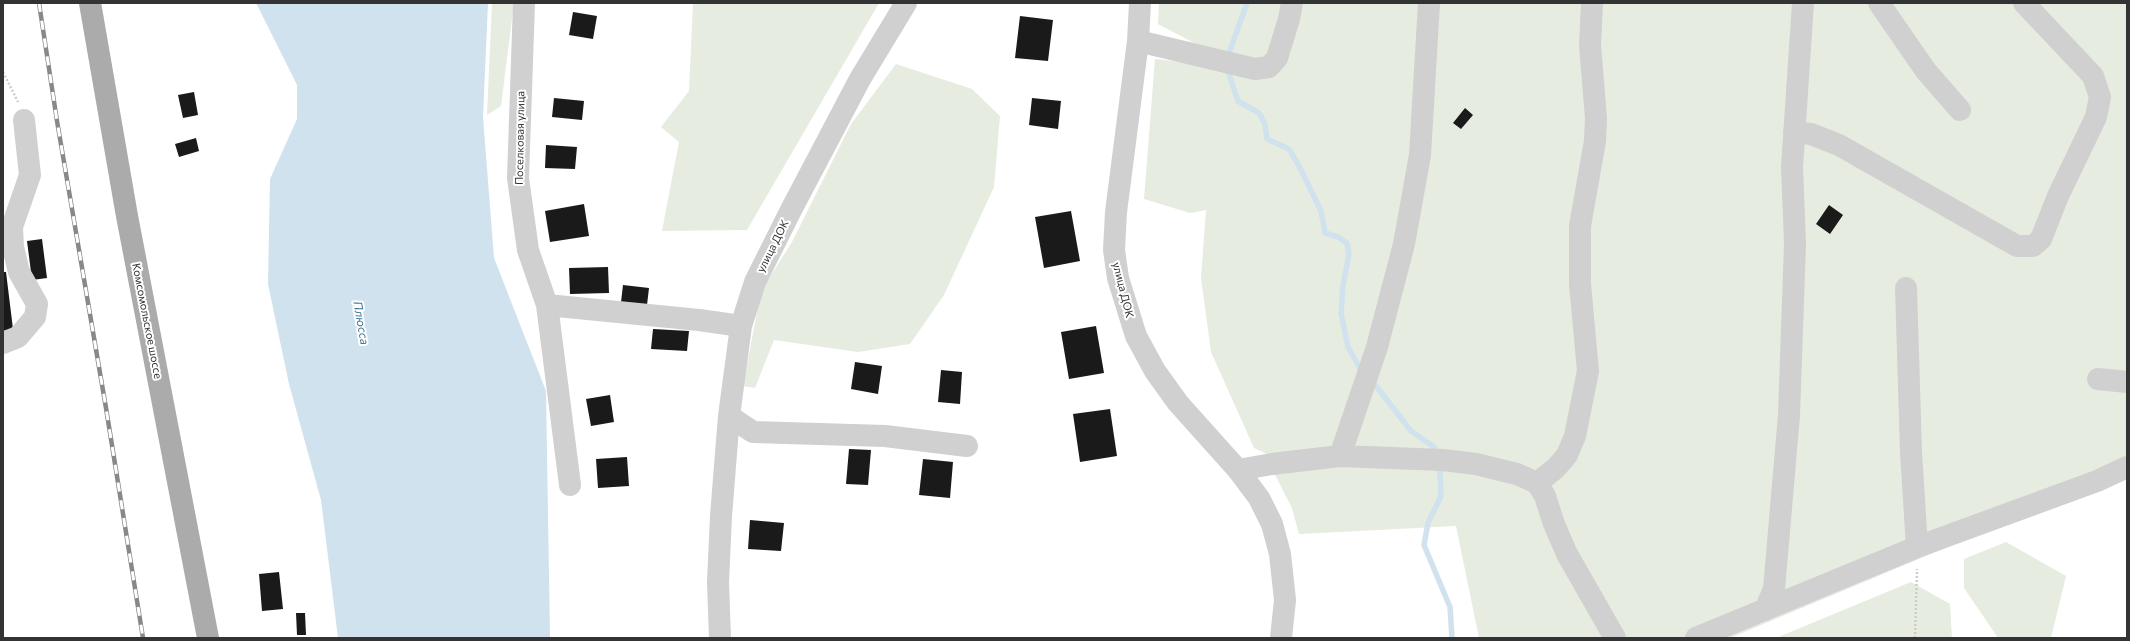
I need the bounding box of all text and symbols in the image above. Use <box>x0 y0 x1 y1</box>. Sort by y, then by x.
street label: Поселковая улица <box>513 91 527 185</box>
street label: улица ДОК <box>754 218 792 274</box>
street label: улица ДОК <box>1110 261 1136 319</box>
street label: Комсомольское шоссе <box>129 262 165 380</box>
water label: Плюсса <box>350 300 372 346</box>

